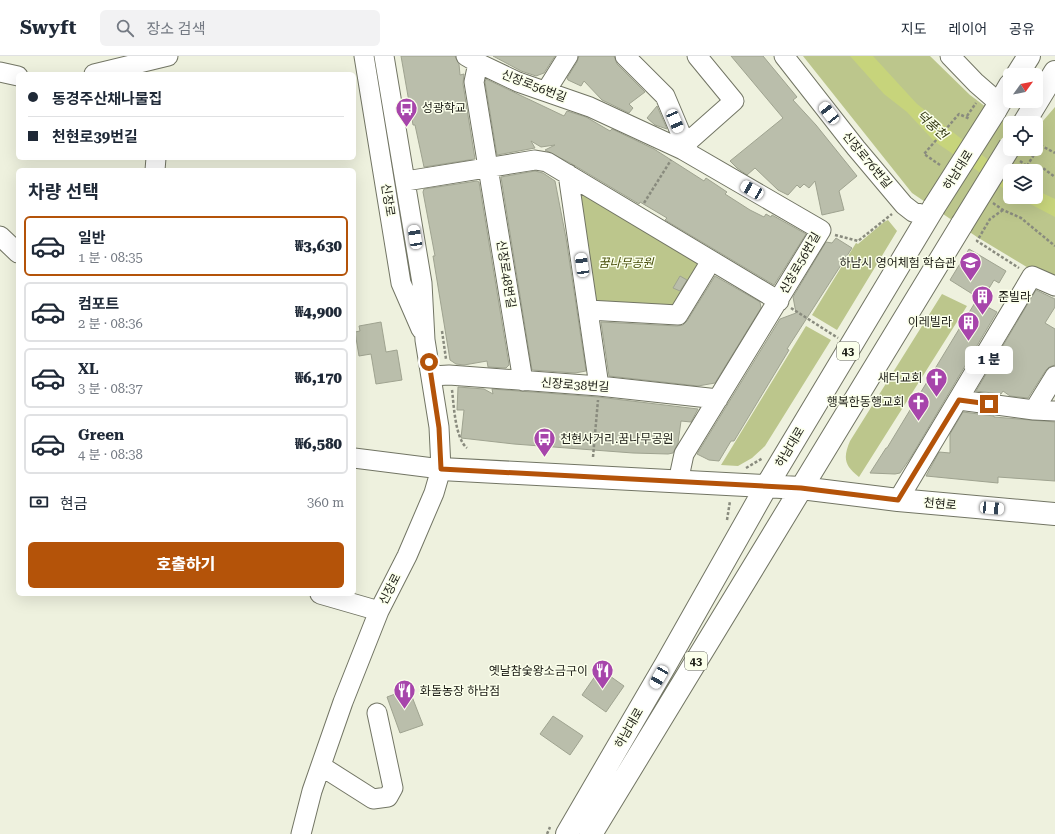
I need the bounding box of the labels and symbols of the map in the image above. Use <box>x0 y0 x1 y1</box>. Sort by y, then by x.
street label: 신장로56번길 <box>499 67 569 105</box>
north arrow <box>1003 68 1043 108</box>
bus stop icon: 성광학교 <box>393 95 419 128</box>
car <box>817 100 841 126</box>
place label: 성광학교 <box>422 101 466 115</box>
water label: 덕풍천 <box>914 107 951 143</box>
car <box>665 108 685 134</box>
street label: 신장로76번길 <box>840 129 894 191</box>
street label: 하남대로 <box>940 148 976 192</box>
car <box>739 179 765 201</box>
street label: 신장로 <box>378 183 398 217</box>
car <box>407 224 423 250</box>
street label: 신장로56번길 <box>777 230 823 296</box>
street label: 신장로48번길 <box>494 239 518 309</box>
school or university icon: 하남시 영어체험 학습관 <box>958 250 984 283</box>
car <box>574 252 590 278</box>
park label: 꿈나무공원 <box>598 256 655 270</box>
place label: 하남시 영어체험 학습관 <box>840 256 956 270</box>
building icon: 준빌라 <box>970 284 996 317</box>
place label: 준빌라 <box>998 290 1031 304</box>
building icon: 이레빌라 <box>955 309 981 342</box>
place label: 이레빌라 <box>908 315 952 329</box>
road number: 43 <box>837 342 859 360</box>
callout: 1 분 <box>965 346 1013 374</box>
route start <box>420 353 438 371</box>
church icon: 새터교회 <box>924 365 950 398</box>
place label: 새터교회 <box>878 371 922 385</box>
street label: 신장로38번길 <box>540 376 610 394</box>
church icon: 행복한동행교회 <box>906 389 932 422</box>
place label: 행복한동행교회 <box>827 395 904 409</box>
route end <box>980 395 998 413</box>
street label: 하남대로 <box>773 424 807 470</box>
bus stop icon: 천현사거리.꿈나무공원 <box>532 426 558 459</box>
place label: 천현사거리.꿈나무공원 <box>560 432 674 446</box>
street label: 천현로 <box>923 496 957 512</box>
car <box>980 501 1004 515</box>
street label: 신장로 <box>376 571 404 607</box>
road number: 43 <box>685 652 707 670</box>
restaurant icon: 옛날참숯왕소금구이 <box>590 658 616 691</box>
place label: 옛날참숯왕소금구이 <box>489 664 588 678</box>
car <box>648 664 670 690</box>
restaurant icon: 화돌농장 하남점 <box>392 678 418 711</box>
place label: 화돌농장 하남점 <box>420 684 500 698</box>
street label: 하남대로 <box>612 705 646 751</box>

